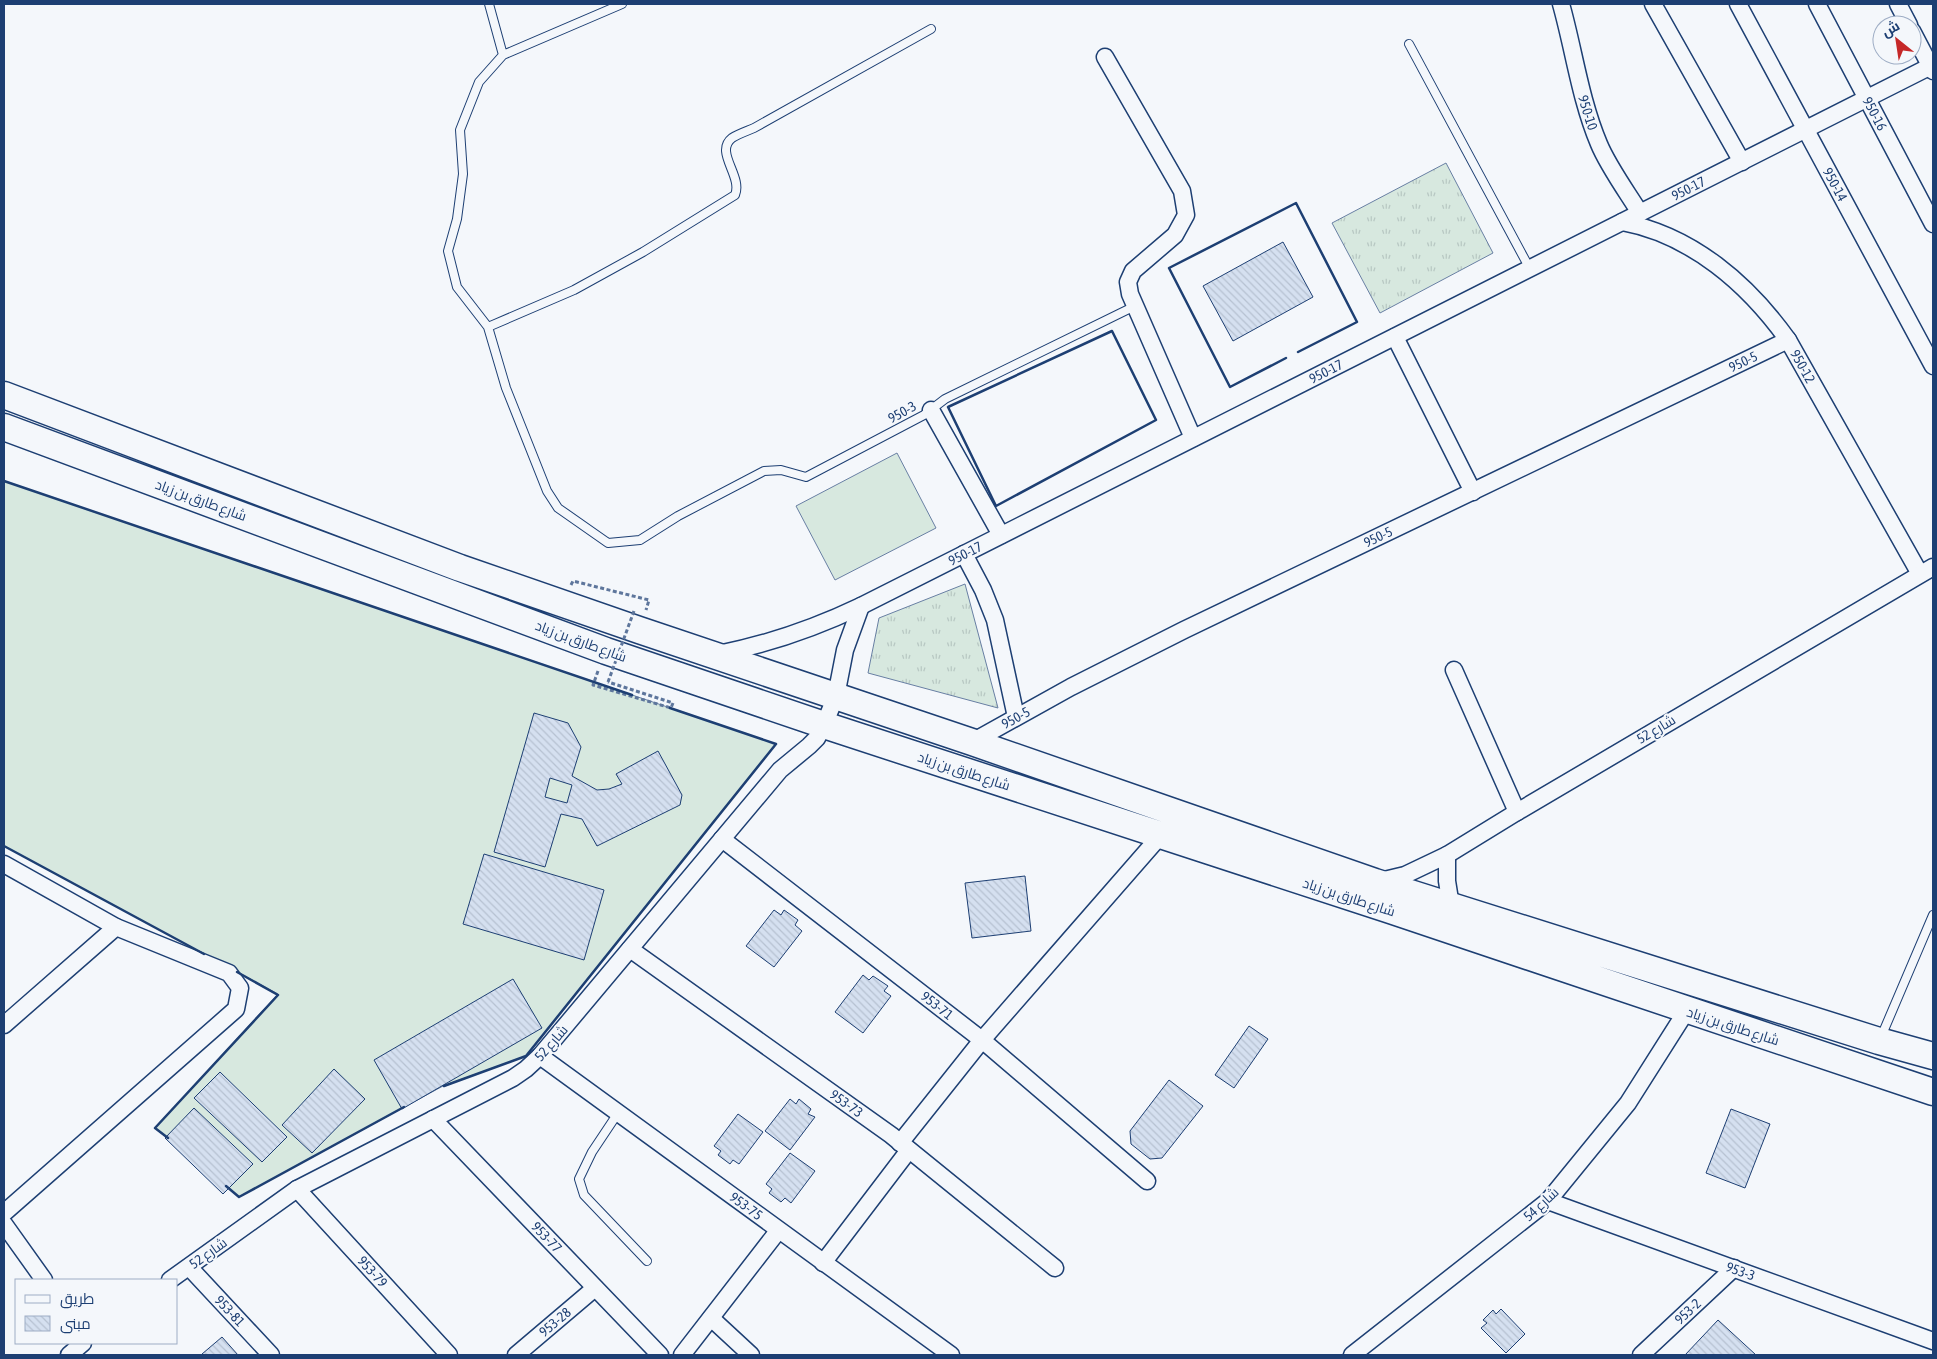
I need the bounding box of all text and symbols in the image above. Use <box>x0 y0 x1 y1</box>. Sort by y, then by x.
north arrow <box>1872 15 1922 65</box>
text: ش <box>1879 17 1903 41</box>
street label: 950-10 <box>1575 93 1601 133</box>
street label: 950-16 <box>1859 94 1890 134</box>
street label: 950-14 <box>1820 165 1851 204</box>
street label: 950-17 <box>1669 173 1708 204</box>
street label: 950-12 <box>1787 347 1819 386</box>
street label: 950-5 <box>1726 348 1760 375</box>
street label: 950-17 <box>1306 356 1345 387</box>
street label: 950-3 <box>885 398 919 426</box>
street label: شارع طارق بن زياد <box>153 476 249 525</box>
street label: 950-5 <box>1361 523 1395 551</box>
street label: 950-17 <box>946 538 985 569</box>
street label: شارع طارق بن زياد <box>533 617 629 666</box>
street label: 950-5 <box>999 703 1033 732</box>
street label: شارع 52 <box>1634 711 1679 748</box>
street label: شارع طارق بن زياد <box>916 749 1012 794</box>
street label: شارع طارق بن زياد <box>1301 875 1397 920</box>
street label: 953-71 <box>918 988 957 1023</box>
street label: شارع طارق بن زياد <box>1685 1004 1781 1049</box>
street label: شارع 52 <box>531 1022 572 1065</box>
street label: 953-73 <box>827 1086 866 1120</box>
street label: شارع 54 <box>1520 1184 1563 1225</box>
street label: 953-75 <box>727 1189 766 1223</box>
street label: 953-77 <box>528 1219 565 1256</box>
street label: شارع 52 <box>186 1234 230 1273</box>
street label: 953-79 <box>354 1253 391 1290</box>
street label: 953-3 <box>1724 1258 1757 1284</box>
legend <box>15 1279 178 1344</box>
text: طريق <box>60 1290 94 1309</box>
street label: 953-81 <box>212 1292 248 1330</box>
street label: 953-2 <box>1671 1295 1704 1327</box>
street label: 953-28 <box>536 1304 574 1340</box>
text: مبنى <box>60 1315 91 1334</box>

